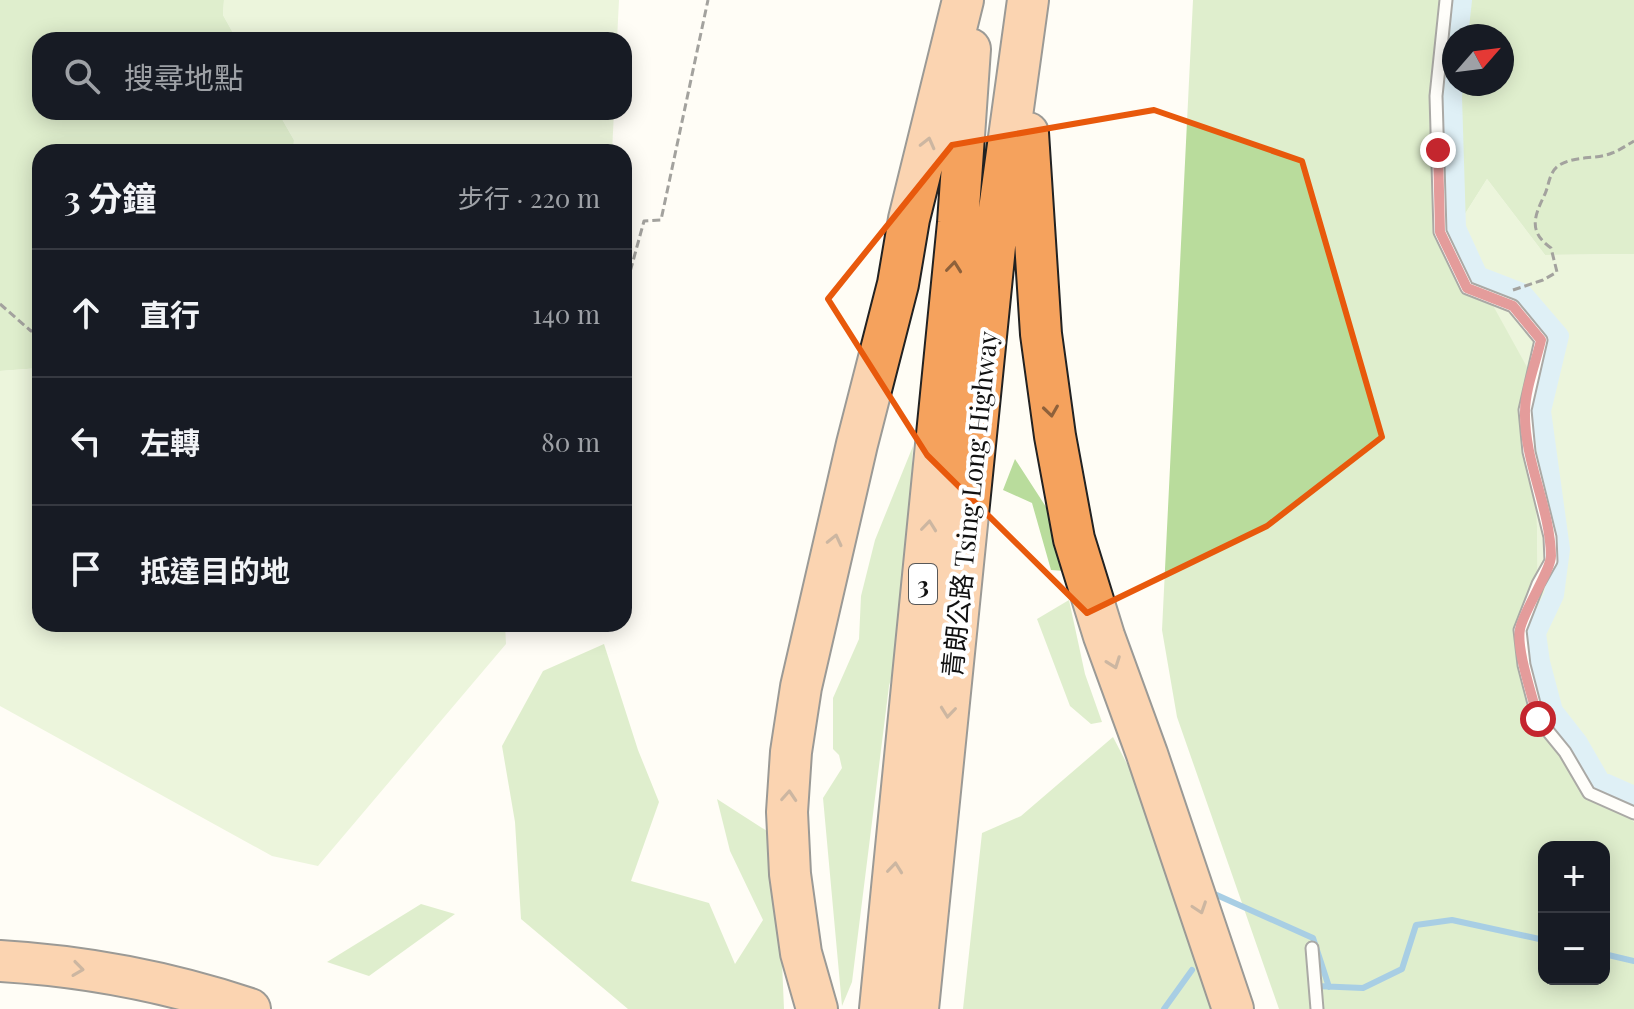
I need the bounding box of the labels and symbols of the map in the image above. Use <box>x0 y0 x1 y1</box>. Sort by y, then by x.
north arrow <box>1442 24 1514 96</box>
route end <box>1420 132 1456 168</box>
one-way arrow <box>918 137 935 151</box>
one-way arrow <box>945 260 962 273</box>
street label: 青朗公路 Tsing Long Highway <box>933 329 1005 679</box>
one-way arrow <box>1042 404 1059 418</box>
one-way arrow <box>920 519 937 532</box>
one-way arrow <box>826 534 843 548</box>
road number: 3 <box>909 564 937 604</box>
one-way arrow <box>1104 655 1121 669</box>
route start <box>1520 701 1556 737</box>
one-way arrow <box>940 706 957 719</box>
one-way arrow <box>780 789 797 802</box>
one-way arrow <box>886 862 903 875</box>
one-way arrow <box>1190 900 1207 914</box>
one-way arrow <box>71 960 84 977</box>

